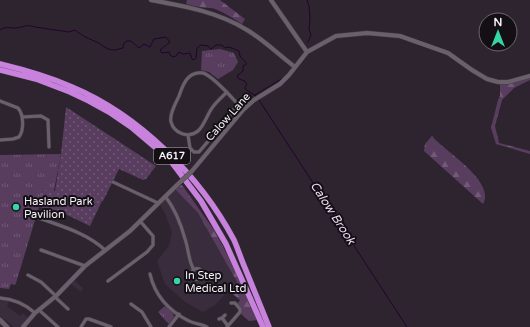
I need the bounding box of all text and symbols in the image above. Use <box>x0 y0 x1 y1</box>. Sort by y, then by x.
north arrow <box>478 12 518 52</box>
text: N <box>494 16 502 29</box>
street label: Calow Lane <box>203 90 253 144</box>
road number: A617 <box>154 148 190 164</box>
water label: Calow Brook <box>308 179 359 248</box>
place label: Hasland Park Pavilion <box>24 195 93 221</box>
marker: Hasland Park Pavilion <box>11 202 21 212</box>
place label: In Step Medical Ltd <box>185 269 246 295</box>
marker: In Step Medical Ltd <box>172 276 182 286</box>

